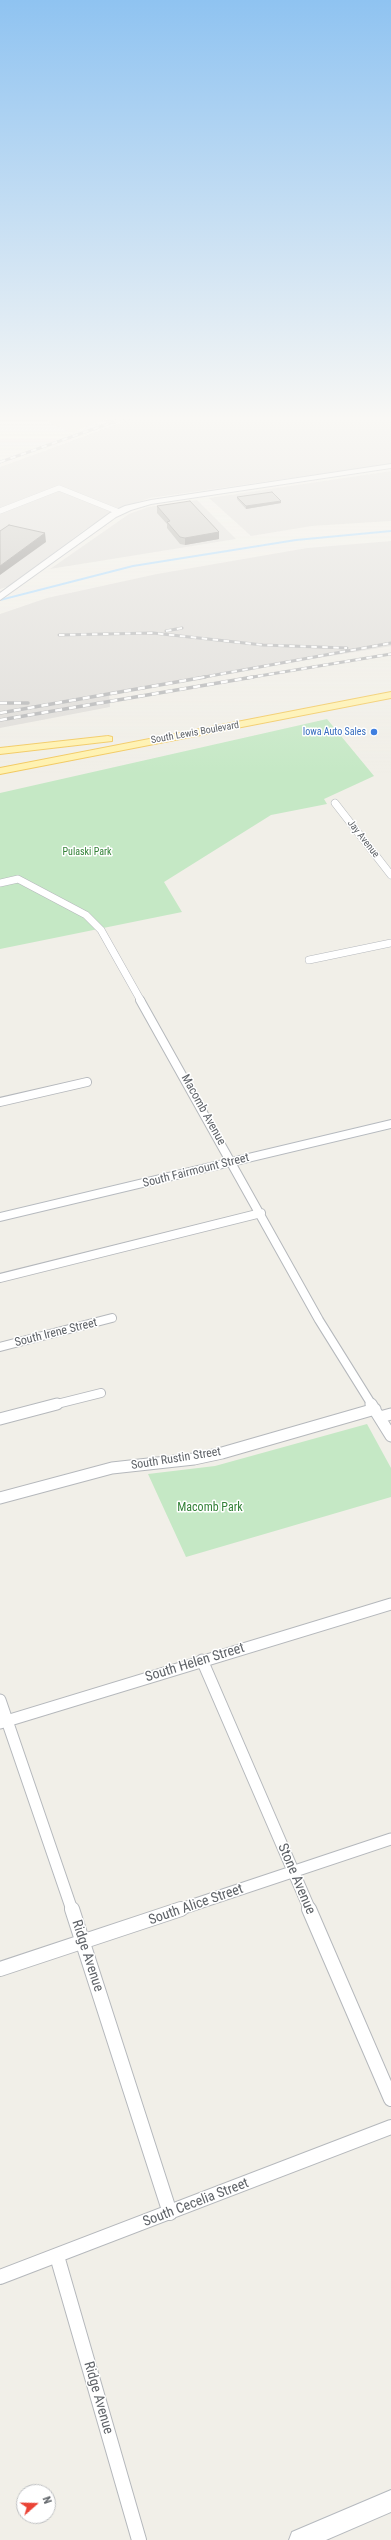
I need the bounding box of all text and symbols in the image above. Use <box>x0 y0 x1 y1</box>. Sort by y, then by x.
street label: South Lewis Boulevard <box>150 719 240 747</box>
place label: Iowa Auto Sales <box>303 726 366 738</box>
marker: Iowa Auto Sales <box>369 727 379 737</box>
street label: Jay Avenue <box>344 818 382 860</box>
park label: Pulaski Park <box>63 846 111 858</box>
street label: Macomb Avenue <box>178 1072 228 1148</box>
street label: South Fairmount Street <box>141 1151 251 1191</box>
street label: South Irene Street <box>13 1316 99 1350</box>
street label: South Rustin Street <box>130 1445 222 1473</box>
park label: Macomb Park <box>177 1501 243 1515</box>
street label: South Helen Street <box>143 1640 247 1686</box>
street label: Stone Avenue <box>274 1841 318 1917</box>
street label: South Alice Street <box>147 1881 245 1929</box>
street label: Ridge Avenue <box>67 1918 107 1994</box>
street label: South Cecelia Street <box>141 2175 251 2231</box>
street label: Ridge Avenue <box>80 2360 116 2436</box>
north arrow <box>16 2484 56 2524</box>
text: N <box>40 2495 54 2505</box>

